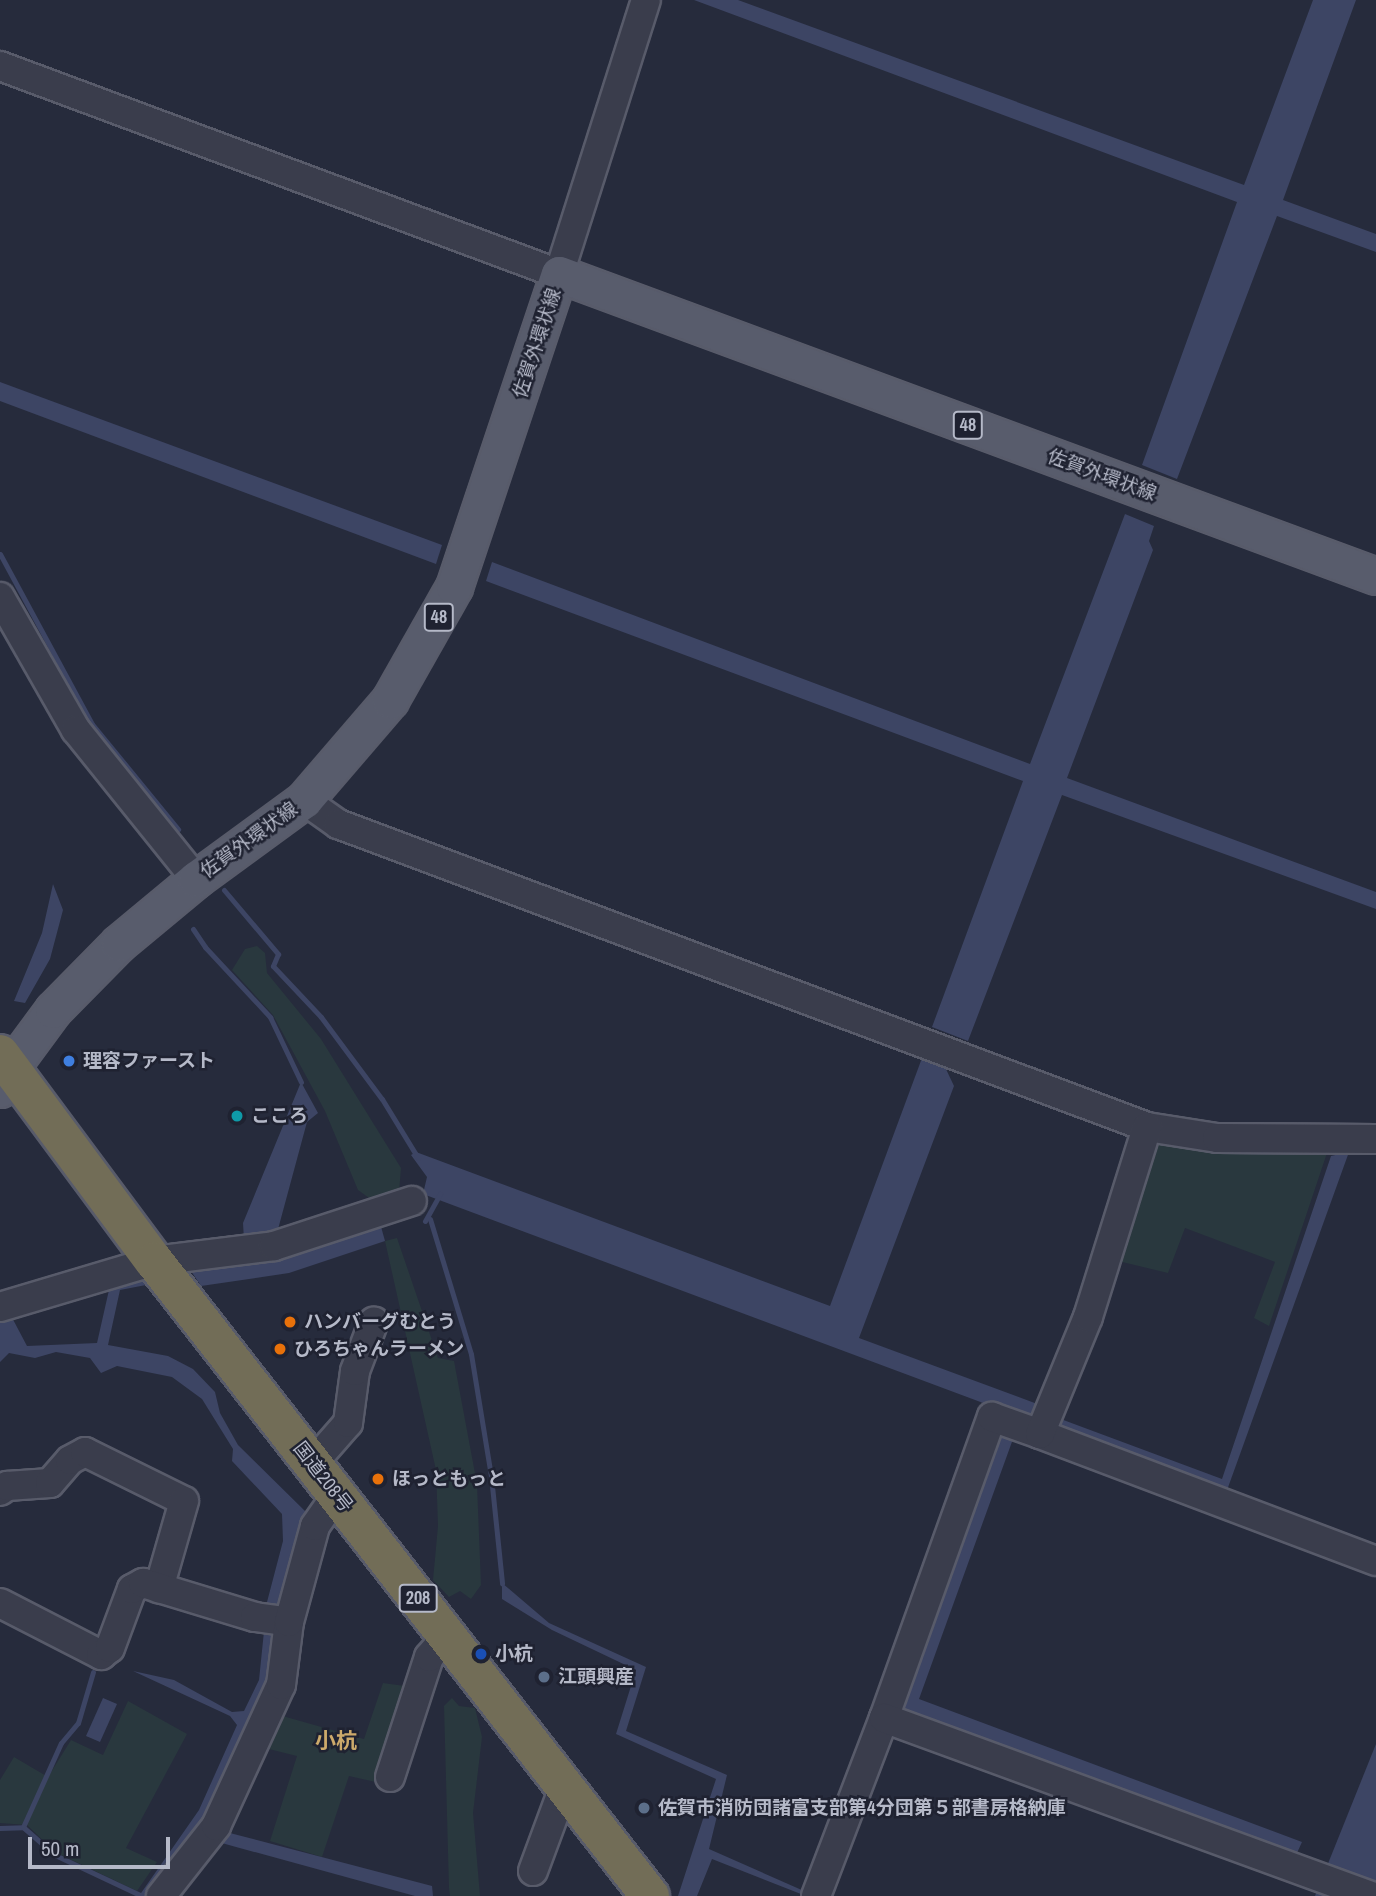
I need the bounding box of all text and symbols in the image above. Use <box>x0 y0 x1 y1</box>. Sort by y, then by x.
street label: 佐賀外環状線 <box>509 285 565 401</box>
road number: 48 <box>952 410 984 440</box>
street label: 佐賀外環状線 <box>1045 445 1159 505</box>
road number: 48 <box>423 602 455 632</box>
street label: 佐賀外環状線 <box>196 797 302 883</box>
place label: 理容ファースト <box>83 1050 216 1072</box>
marker: 理容ファースト <box>61 1053 77 1069</box>
place label: こころ <box>251 1105 308 1127</box>
marker: こころ <box>229 1108 245 1124</box>
place label: ハンバーグむとう <box>304 1311 456 1333</box>
marker: ハンバーグむとう <box>282 1314 298 1330</box>
place label: ひろちゃんラーメン <box>294 1338 465 1360</box>
marker: ひろちゃんラーメン <box>272 1341 288 1357</box>
street label: 国道208号 <box>288 1437 358 1517</box>
place label: ほっともっと <box>392 1468 506 1490</box>
marker: ほっともっと <box>370 1471 386 1487</box>
road number: 208 <box>397 1583 439 1612</box>
place label: 小杭 <box>495 1643 533 1665</box>
marker: 小杭 <box>473 1646 489 1662</box>
place label: 江頭興産 <box>558 1666 634 1688</box>
marker: 江頭興産 <box>536 1669 552 1685</box>
district label: 小杭 <box>315 1728 357 1754</box>
place label: 佐賀市消防団諸富支部第4分団第５部書房格納庫 <box>658 1797 1066 1819</box>
marker: 佐賀市消防団諸富支部第4分団第５部書房格納庫 <box>636 1800 652 1816</box>
scale bar <box>32 1822 173 1866</box>
text: 50 m <box>41 1834 79 1863</box>

